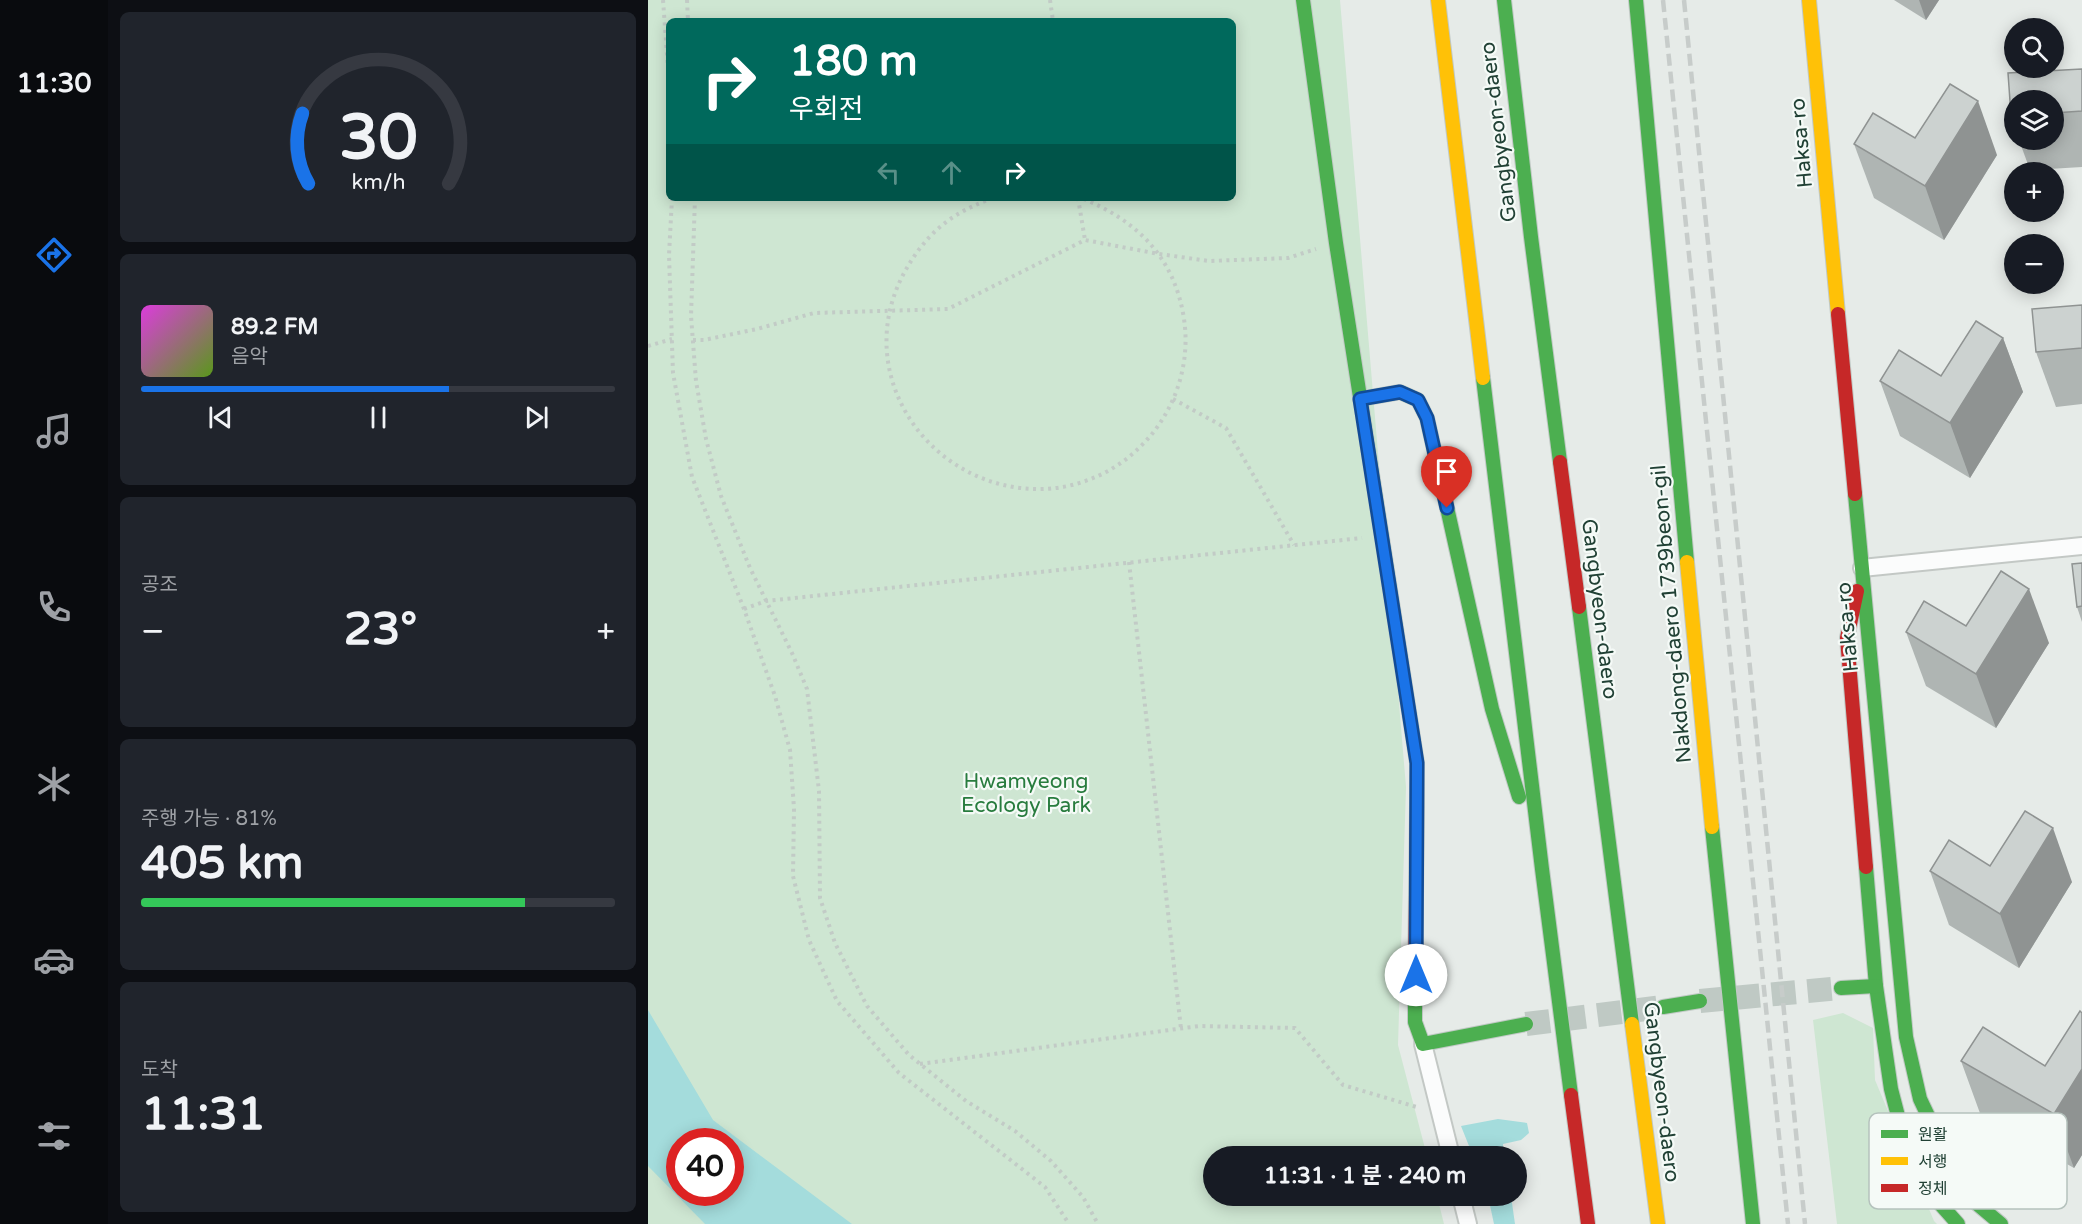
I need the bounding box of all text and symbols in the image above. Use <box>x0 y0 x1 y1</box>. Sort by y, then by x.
map controls <box>2004 18 2064 294</box>
button: search <box>2004 18 2064 78</box>
text: 180 m <box>789 36 918 87</box>
street label: Gangbyeon-daero <box>1475 40 1522 223</box>
icon: right <box>690 42 768 120</box>
text: 11:30 <box>17 67 91 100</box>
button: layers <box>2004 90 2064 150</box>
text: 우회전 <box>789 93 864 126</box>
street label: Haksa-ro <box>1785 97 1818 189</box>
text: 30 <box>339 101 417 176</box>
icon: left <box>872 156 905 189</box>
icon: ahead <box>935 156 968 189</box>
icon: right <box>998 156 1031 189</box>
button: + <box>2004 162 2064 222</box>
text: km/h <box>351 170 405 196</box>
icon: directions <box>33 234 75 276</box>
button: − <box>2004 234 2064 294</box>
text: 89.2 FM <box>231 314 319 340</box>
text: 음악 <box>231 345 268 369</box>
icon: previous <box>204 401 237 434</box>
icon: pause <box>362 401 395 434</box>
icon: next <box>520 401 553 434</box>
icon: music <box>33 410 75 452</box>
pin <box>1421 446 1472 508</box>
icon: arrive <box>1430 455 1463 488</box>
street label: Nakdong-daero 1739beon-gil <box>1646 464 1697 764</box>
street label: Gangbyeon-daero <box>1576 518 1623 701</box>
text: 공조 <box>141 573 178 597</box>
street label: Haksa-ro <box>1831 581 1864 673</box>
icon: phone <box>33 586 75 628</box>
text: 23° <box>344 603 417 657</box>
text: − <box>141 612 165 651</box>
text: + <box>596 612 615 651</box>
icon: climate <box>33 763 75 805</box>
park label: Hwamyeong Ecology Park <box>961 769 1091 818</box>
text: 주행 가능 · 81% <box>141 807 277 831</box>
text: 405 km <box>141 837 303 891</box>
icon: car <box>33 939 75 981</box>
position arrow <box>1384 943 1448 1007</box>
street label: Gangbyeon-daero <box>1638 1001 1685 1184</box>
text: 도착 <box>141 1058 178 1082</box>
text: 11:31 <box>141 1088 266 1142</box>
legend <box>1869 1113 2067 1209</box>
icon: filters <box>33 1115 75 1157</box>
text: 원활 <box>1918 1125 1948 1145</box>
speed limit sign: 40 <box>666 1128 744 1206</box>
text: 서행 <box>1918 1152 1947 1172</box>
text: 11:31 · 1 분 · 240 m <box>1264 1163 1466 1189</box>
text: 정체 <box>1918 1179 1947 1199</box>

